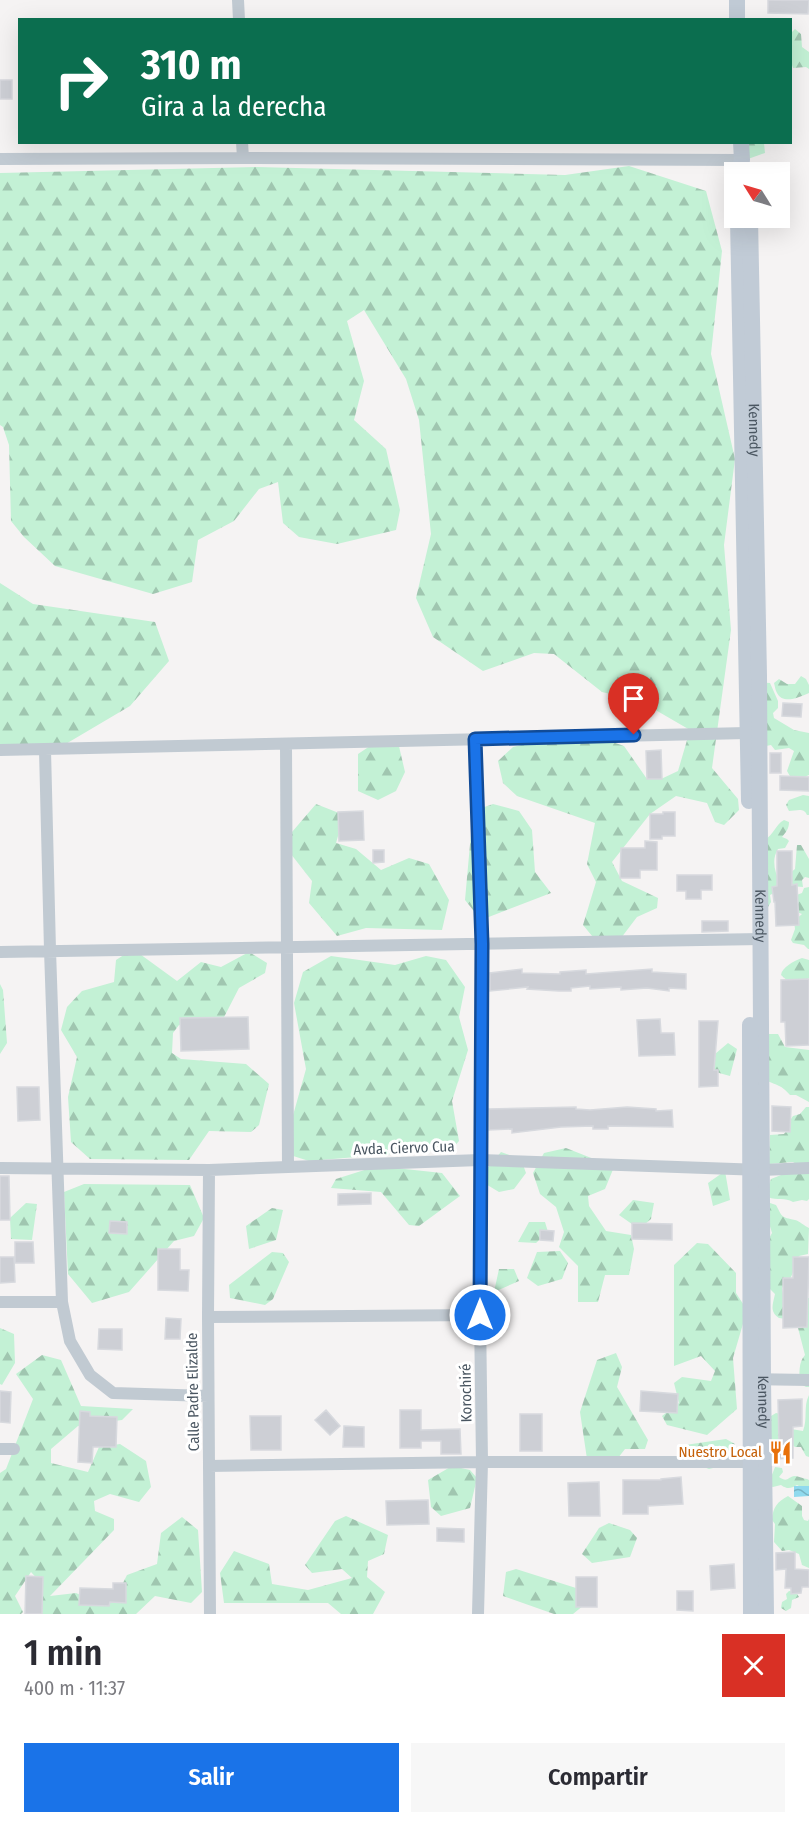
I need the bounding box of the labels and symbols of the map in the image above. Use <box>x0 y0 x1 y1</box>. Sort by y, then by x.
north arrow <box>724 162 790 228</box>
street label: Kennedy <box>745 403 764 457</box>
pin <box>608 673 659 735</box>
street label: Kennedy <box>751 889 770 943</box>
street label: Avda. Ciervo Cua <box>353 1137 455 1159</box>
position arrow <box>448 1283 512 1347</box>
street label: Calle Padre Elizalde <box>183 1333 203 1451</box>
street label: Korochiré <box>456 1364 476 1422</box>
street label: Kennedy <box>754 1375 773 1429</box>
restaurant icon: Nuestro Local <box>767 1439 793 1465</box>
place label: Nuestro Local <box>678 1443 762 1461</box>

